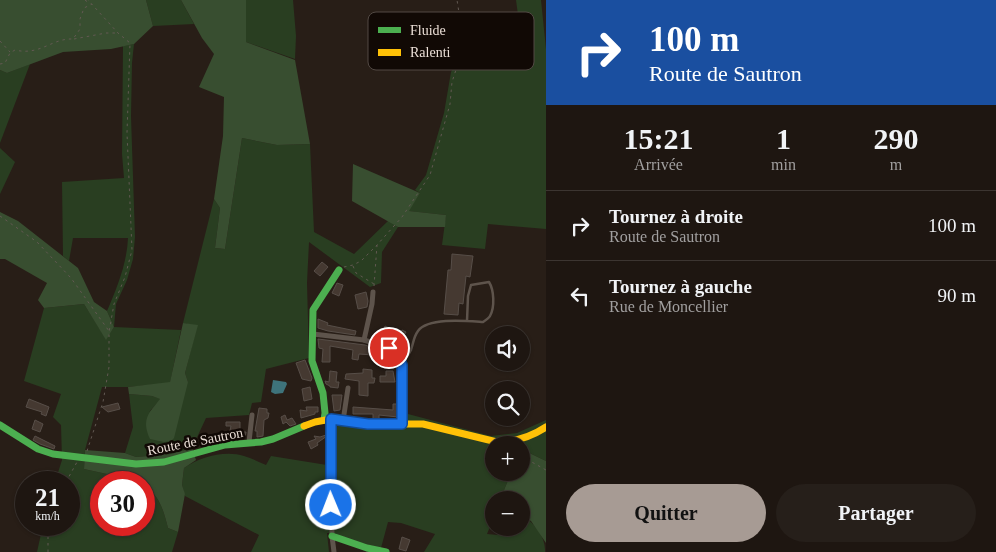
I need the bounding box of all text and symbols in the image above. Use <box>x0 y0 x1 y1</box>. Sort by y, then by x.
legend <box>368 12 534 70</box>
icon: right <box>566 20 631 85</box>
text: 100 m <box>649 20 739 59</box>
text: Fluide <box>410 23 446 38</box>
text: Ralenti <box>410 45 451 60</box>
text: Route de Sautron <box>649 61 802 86</box>
text: 15:21 <box>624 122 694 155</box>
text: 1 <box>776 122 791 155</box>
text: 290 <box>873 122 918 155</box>
text: Arrivée <box>634 156 683 173</box>
text: min <box>771 156 796 173</box>
text: m <box>890 156 902 173</box>
text: Tournez à droite <box>609 206 743 227</box>
icon: right <box>566 212 594 240</box>
text: 100 m <box>928 215 976 236</box>
text: Route de Sautron <box>609 228 720 245</box>
text: Tournez à gauche <box>609 276 752 297</box>
icon: left <box>566 282 594 310</box>
text: 90 m <box>937 285 976 306</box>
text: Rue de Moncellier <box>609 298 728 315</box>
map controls <box>485 326 530 536</box>
button: sound <box>485 326 530 371</box>
pin <box>368 327 410 369</box>
icon: arrive <box>375 334 403 362</box>
button: search <box>485 381 530 426</box>
street label: Route de Sautron <box>146 425 244 458</box>
button: + <box>485 436 530 481</box>
speed limit sign: 30 <box>90 471 155 536</box>
position arrow <box>304 478 356 530</box>
text: 21 <box>35 484 60 511</box>
button: Quitter <box>566 484 766 542</box>
button: Partager <box>776 484 976 542</box>
button: − <box>485 491 530 536</box>
text: km/h <box>35 509 60 523</box>

